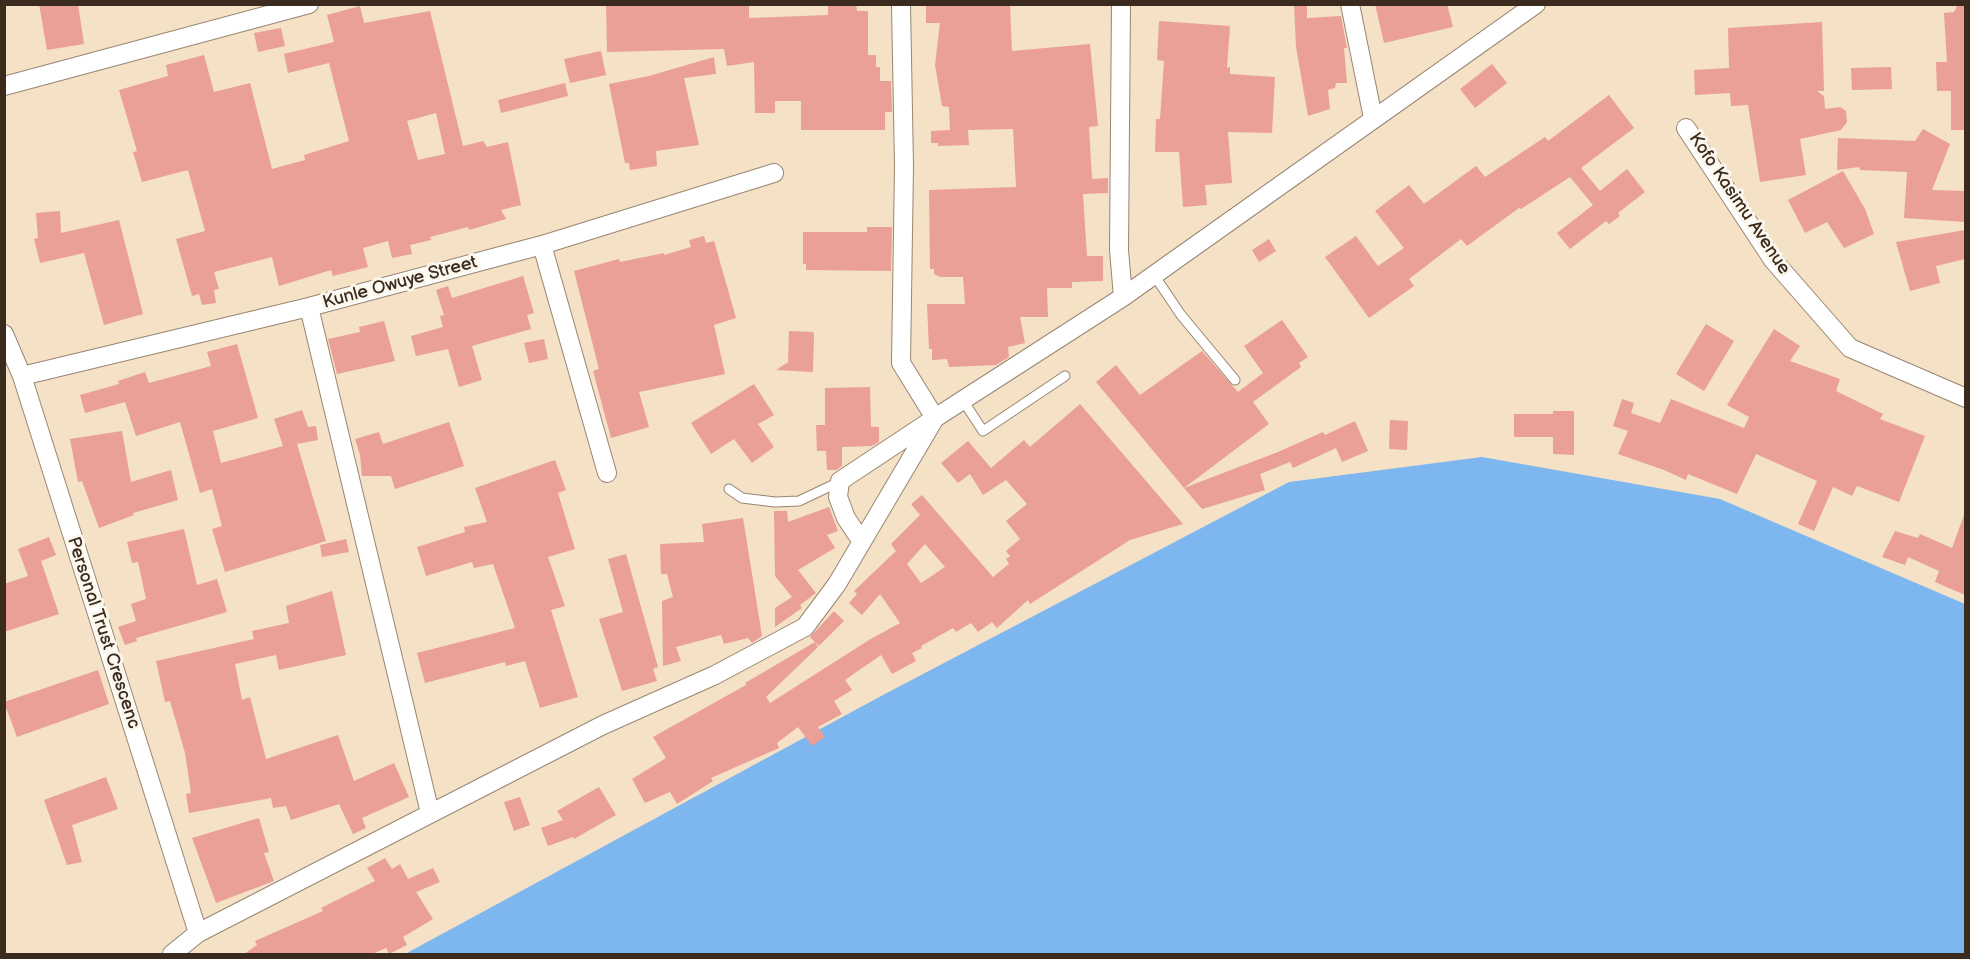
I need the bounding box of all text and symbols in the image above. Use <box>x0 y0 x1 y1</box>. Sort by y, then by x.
street label: Kofo Kasimu Avenue <box>1684 129 1794 279</box>
street label: Kunle Owuye Street <box>321 252 479 314</box>
street label: Personal Trust Crescenc <box>62 534 144 732</box>

